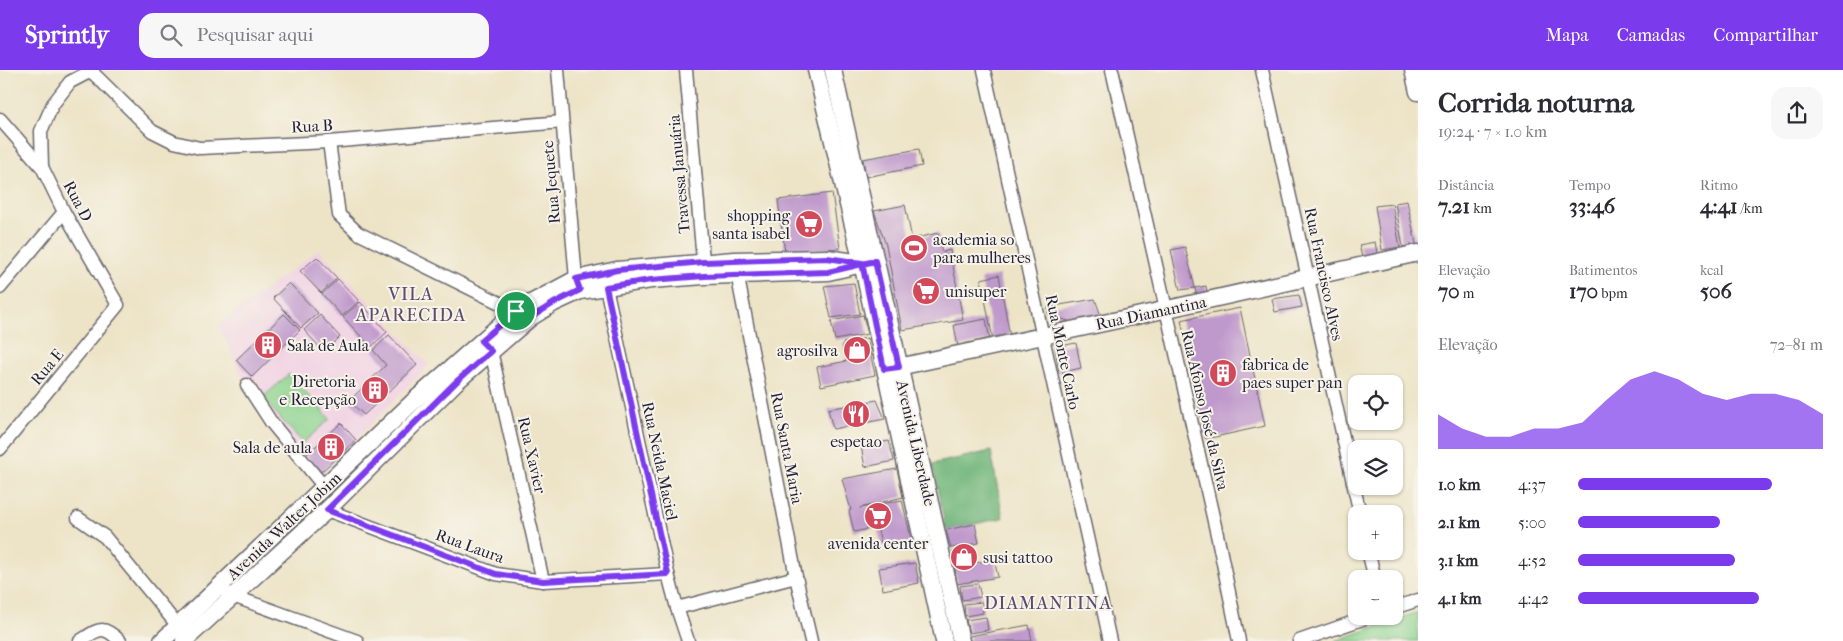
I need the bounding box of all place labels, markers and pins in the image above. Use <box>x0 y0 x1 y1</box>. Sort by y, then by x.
place label: shopping santa isabel <box>712 206 791 243</box>
supermarket icon: shopping santa isabel <box>794 209 824 239</box>
place label: academia so para mulheres <box>932 230 1031 267</box>
sports icon: academia so para mulheres <box>899 233 929 263</box>
supermarket icon: unisuper <box>911 276 941 306</box>
place label: unisuper <box>944 282 1007 301</box>
pin <box>495 290 537 332</box>
building icon: Sala de Aula <box>253 330 283 360</box>
shop icon: agrosilva <box>842 335 872 365</box>
place label: Sala de Aula <box>287 336 370 355</box>
place label: agrosilva <box>777 341 839 360</box>
place label: fabrica de paes super pan <box>1241 355 1343 392</box>
building icon: fabrica de paes super pan <box>1208 358 1238 388</box>
place label: Diretoria e Recepção <box>279 372 357 409</box>
building icon: Diretoria e Recepção <box>360 375 390 405</box>
restaurant icon: espetao <box>841 399 871 429</box>
building icon: Sala de aula <box>316 432 346 462</box>
place label: espetao <box>830 432 882 451</box>
place label: Sala de aula <box>233 438 313 457</box>
supermarket icon: avenida center <box>863 501 893 531</box>
place label: avenida center <box>828 534 929 553</box>
shop icon: susi tattoo <box>949 542 979 572</box>
place label: susi tattoo <box>983 548 1053 567</box>

